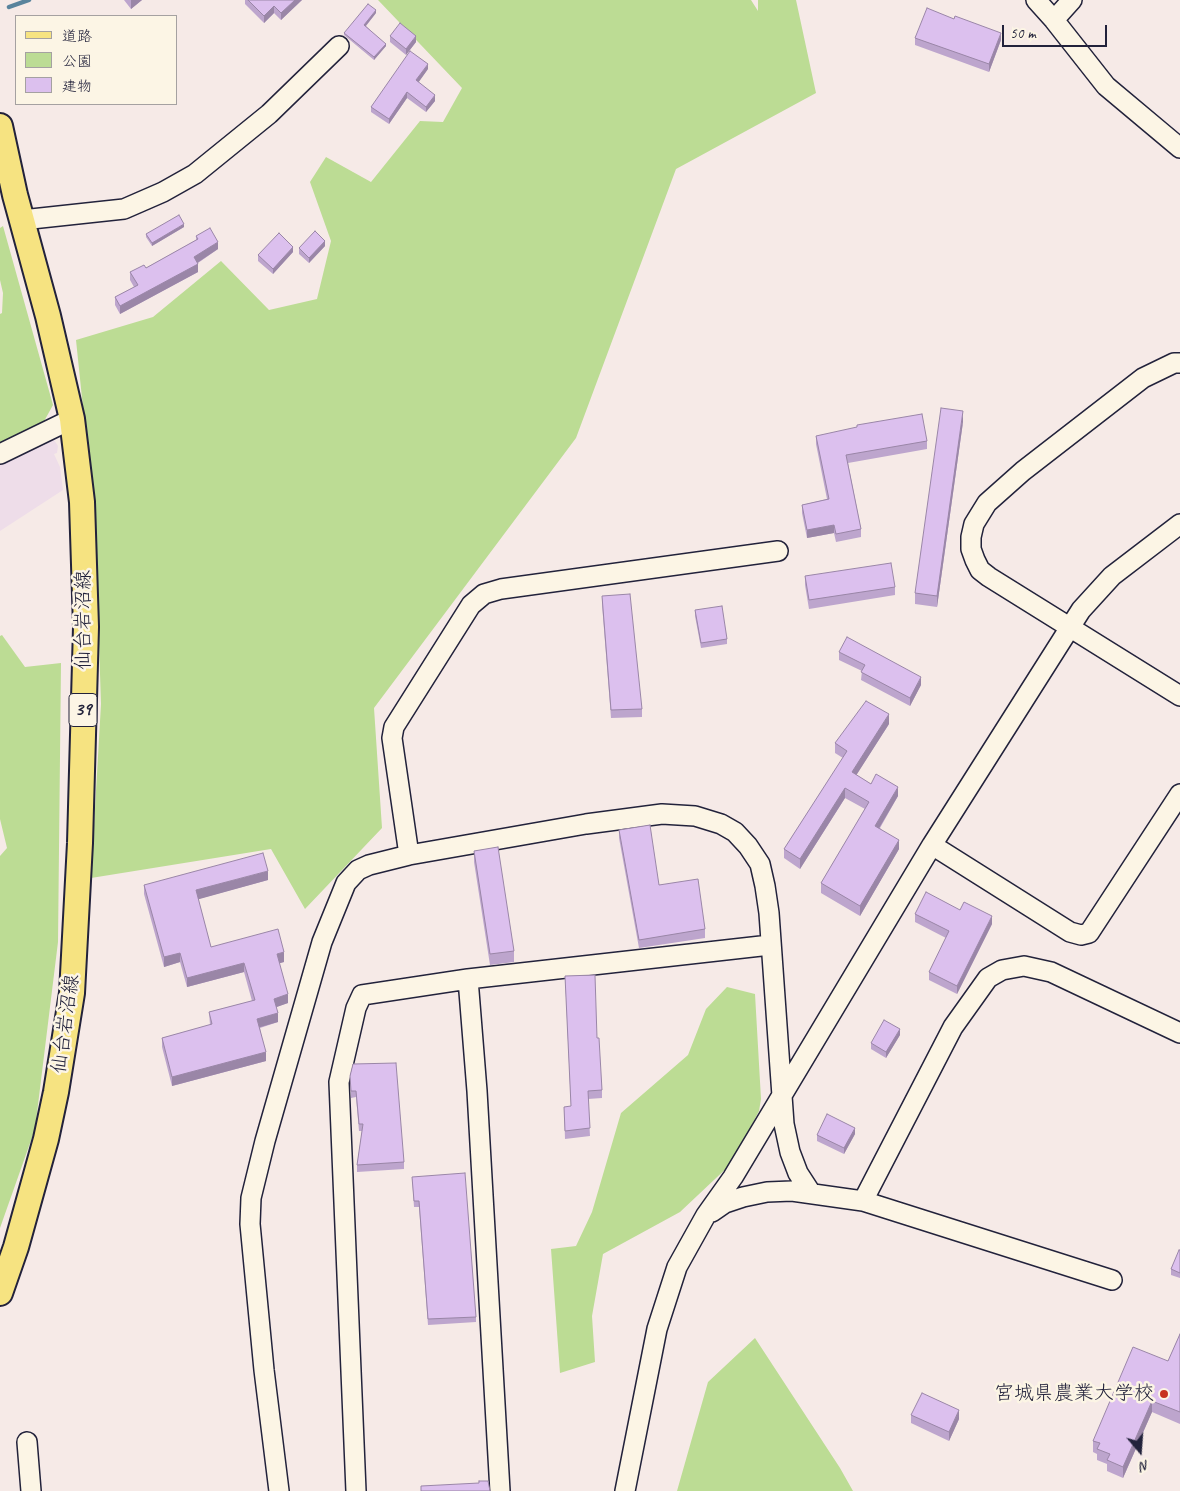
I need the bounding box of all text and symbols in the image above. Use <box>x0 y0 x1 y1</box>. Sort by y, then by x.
legend <box>15 15 178 105</box>
scale bar <box>1005 15 1110 47</box>
text: 50 m <box>1010 24 1036 43</box>
text: 道路 <box>62 27 92 46</box>
text: 公園 <box>62 52 92 71</box>
text: 建物 <box>62 77 92 96</box>
street label: 仙台岩沼線 <box>72 570 96 670</box>
road number: 39 <box>69 694 97 726</box>
street label: 仙台岩沼線 <box>47 973 85 1075</box>
place label: 宮城県農業大学校 <box>994 1382 1154 1406</box>
marker: 宮城県農業大学校 <box>1158 1388 1170 1400</box>
north arrow <box>1115 1426 1165 1476</box>
text: N <box>1138 1456 1152 1475</box>

